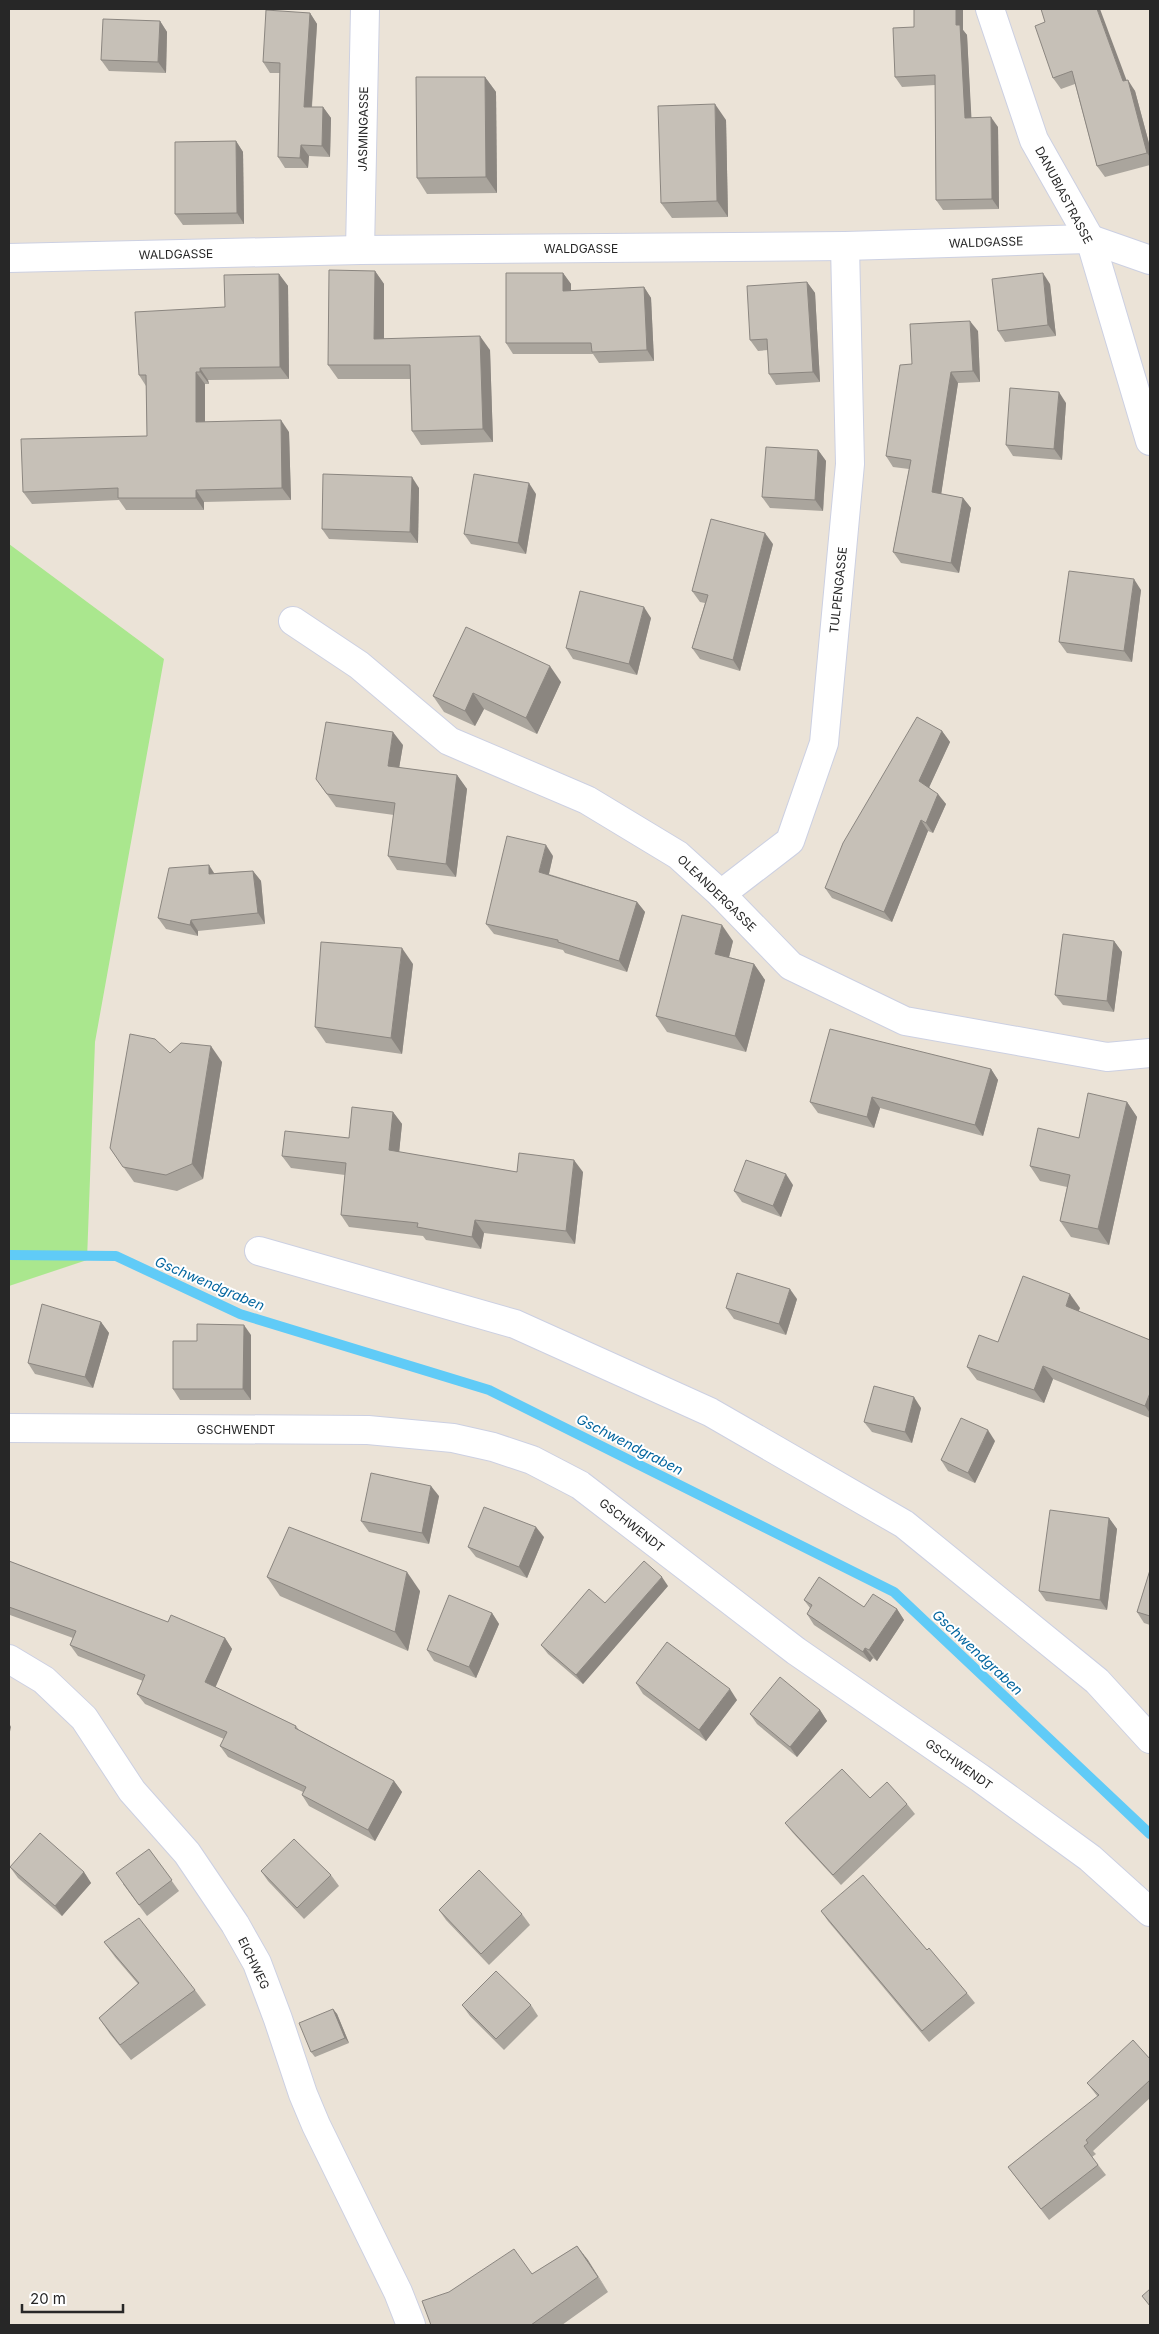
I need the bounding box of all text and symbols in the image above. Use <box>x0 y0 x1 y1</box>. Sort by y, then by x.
street label: JASMINGASSE <box>355 86 371 172</box>
street label: DANUBIASTRASSE <box>1032 144 1096 246</box>
street label: WALDGASSE <box>949 233 1023 251</box>
street label: WALDGASSE <box>544 241 618 256</box>
street label: WALDGASSE <box>139 246 213 262</box>
street label: TULPENGASSE <box>826 546 850 634</box>
street label: OLEANDERGASSE <box>675 852 759 934</box>
water label: Gschwendgraben <box>153 1252 267 1314</box>
water label: Gschwendgraben <box>574 1410 686 1478</box>
street label: GSCHWENDT <box>197 1422 275 1437</box>
street label: GSCHWENDT <box>596 1495 668 1555</box>
water label: Gschwendgraben <box>929 1606 1027 1698</box>
street label: GSCHWENDT <box>923 1735 996 1793</box>
street label: EICHWEG <box>235 1934 273 1992</box>
scale bar <box>22 2282 124 2314</box>
text: 20 m <box>30 2289 66 2308</box>

